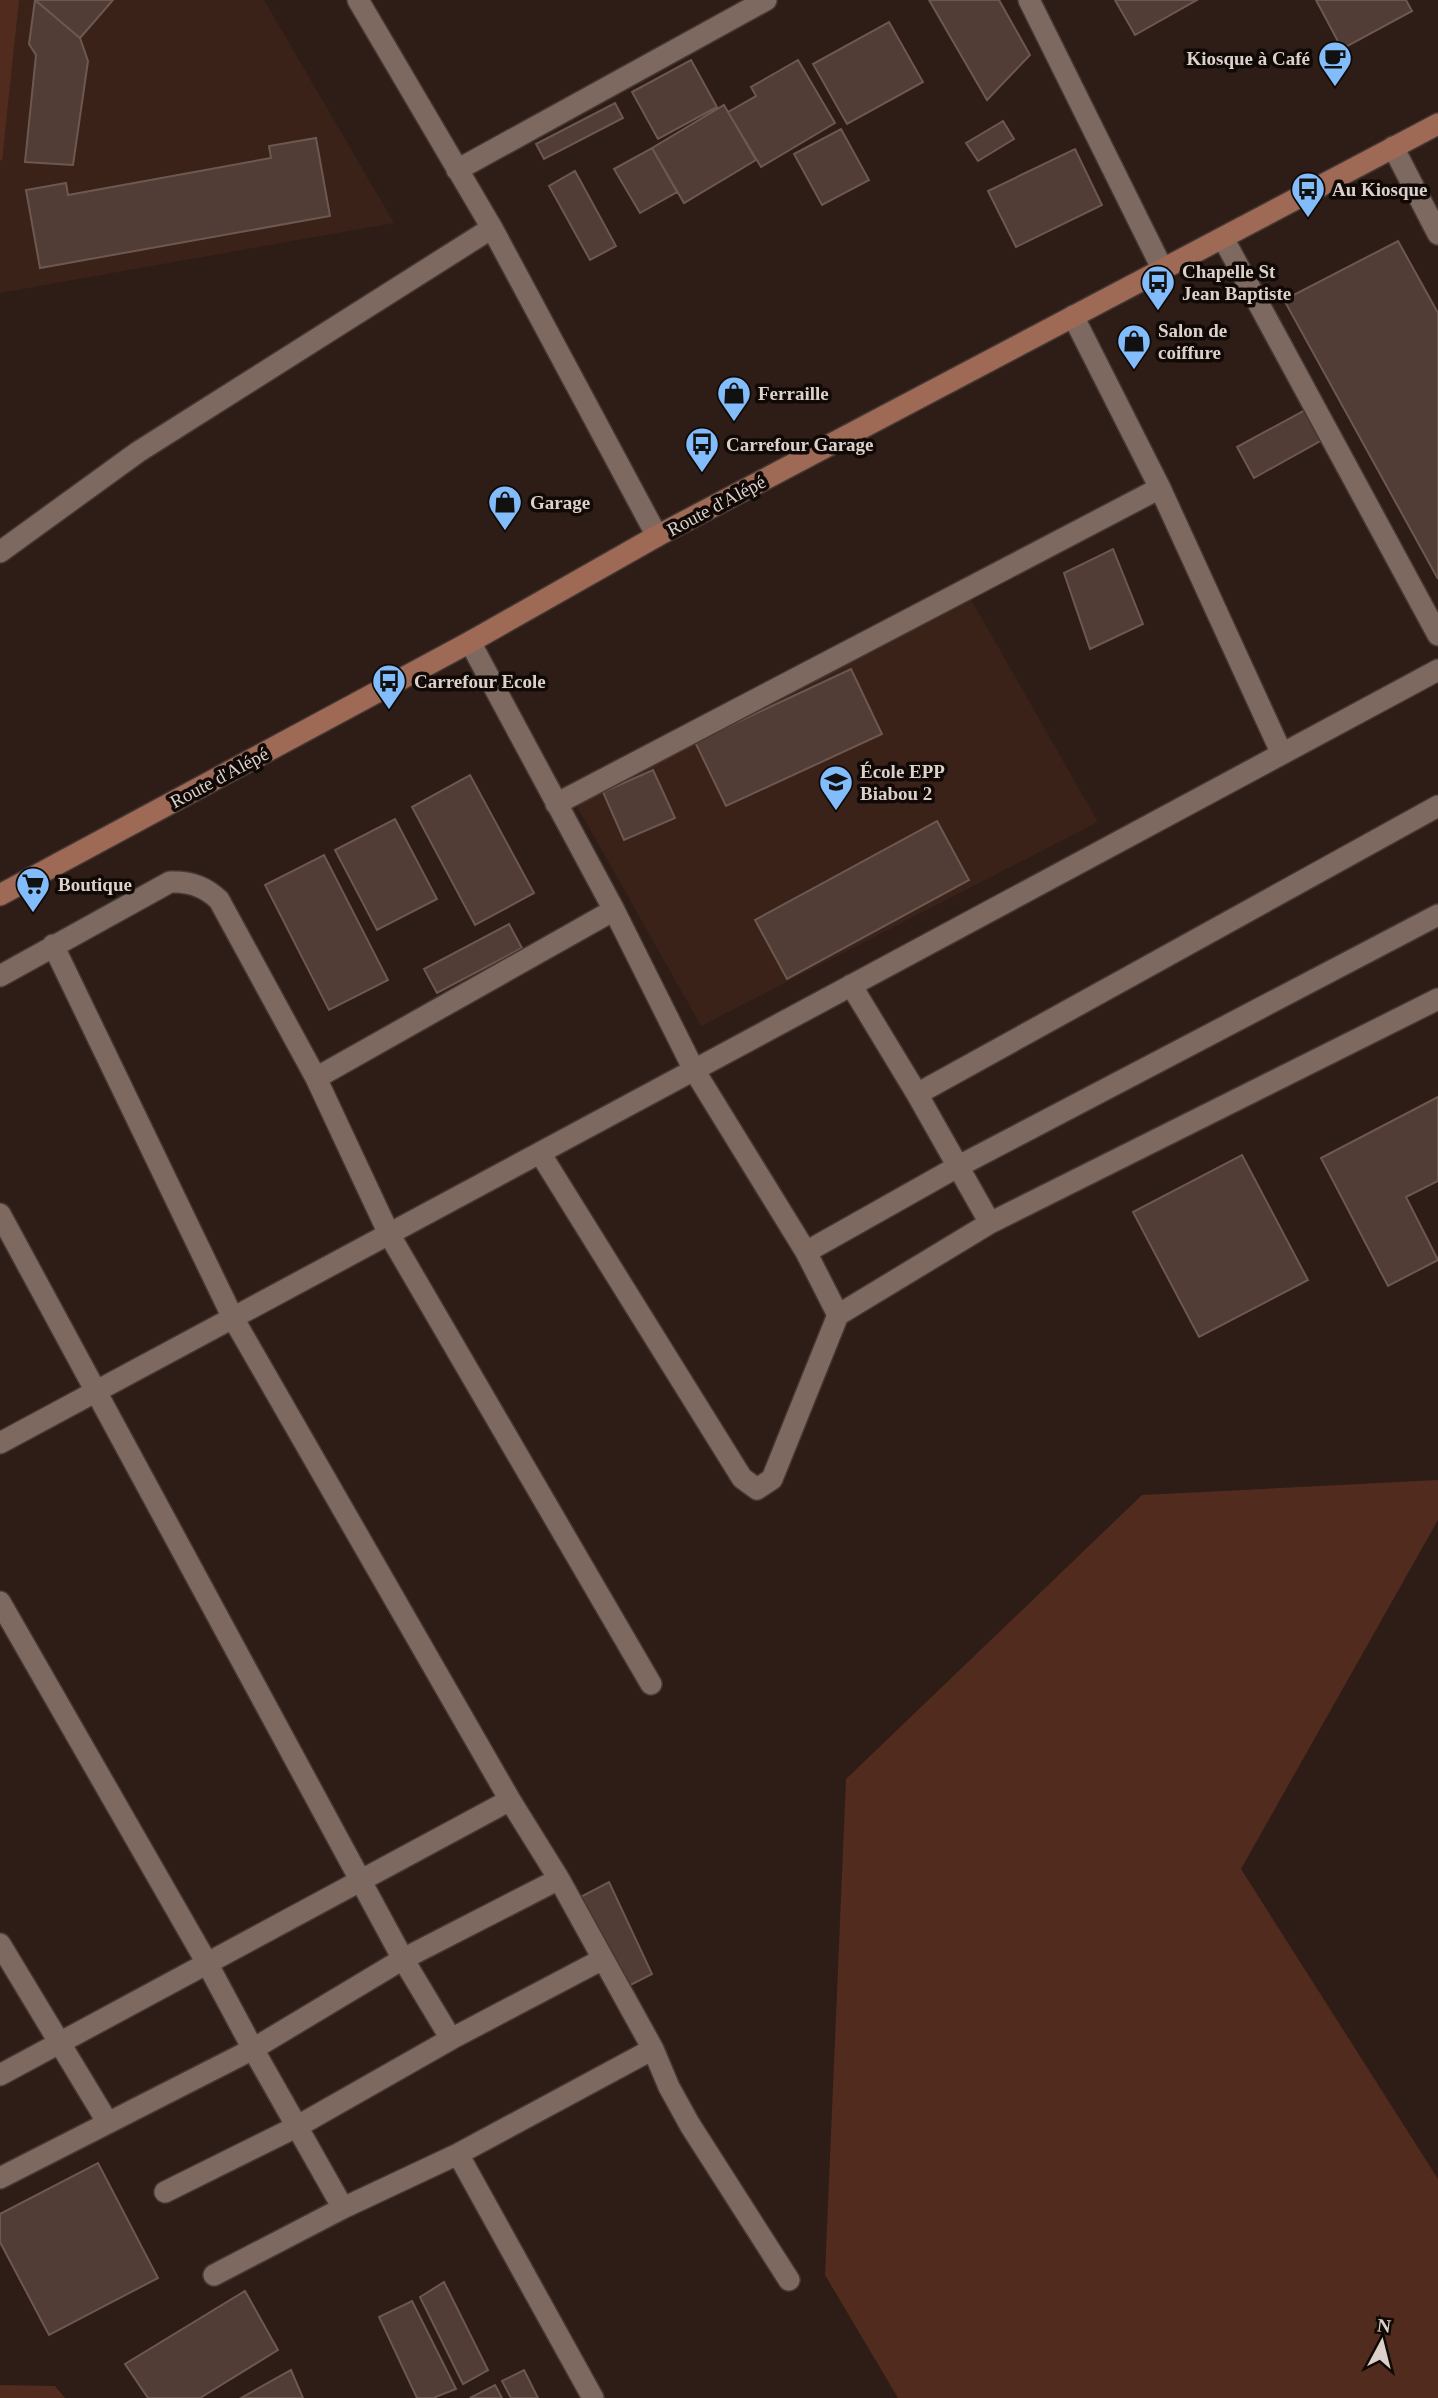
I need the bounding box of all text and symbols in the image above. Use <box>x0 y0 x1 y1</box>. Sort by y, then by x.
cafe icon: Kiosque à Café <box>1316 39 1354 88</box>
place label: Kiosque à Café <box>1187 48 1310 69</box>
bus stop icon: Au Kiosque <box>1289 170 1327 219</box>
place label: Au Kiosque <box>1332 179 1428 200</box>
place label: Chapelle St Jean Baptiste <box>1182 261 1291 304</box>
bus stop icon: Chapelle St Jean Baptiste <box>1139 263 1177 312</box>
place label: Salon de coiffure <box>1158 320 1227 363</box>
shop icon: Salon de coiffure <box>1115 322 1153 371</box>
shop icon: Ferraille <box>715 374 753 423</box>
place label: Ferraille <box>758 383 829 404</box>
bus stop icon: Carrefour Garage <box>683 425 721 474</box>
place label: Carrefour Garage <box>726 434 874 455</box>
street label: Route d'Alépé <box>663 471 769 540</box>
shop icon: Garage <box>486 483 524 532</box>
place label: Garage <box>530 492 590 513</box>
bus stop icon: Carrefour Ecole <box>370 662 408 711</box>
place label: Carrefour Ecole <box>414 671 546 692</box>
street label: Route d'Alépé <box>166 743 272 812</box>
place label: École EPP Biabou 2 <box>860 761 945 804</box>
school or university icon: École EPP Biabou 2 <box>817 763 855 812</box>
supermarket icon: Boutique <box>14 865 52 914</box>
place label: Boutique <box>58 874 132 895</box>
north arrow <box>1347 2307 1417 2377</box>
text: N <box>1376 2314 1392 2337</box>

